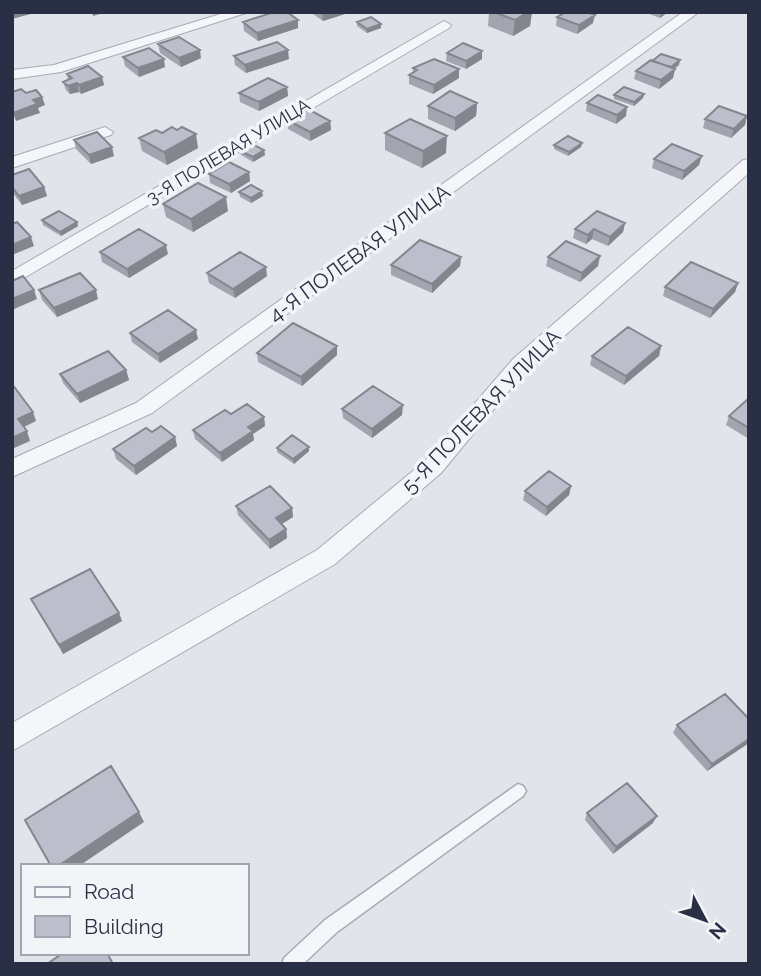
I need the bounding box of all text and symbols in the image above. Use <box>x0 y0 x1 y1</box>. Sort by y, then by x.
street label: 3-Я ПОЛЕВАЯ УЛИЦА <box>143 94 313 208</box>
street label: 4-Я ПОЛЕВАЯ УЛИЦА <box>263 179 455 327</box>
street label: 5-Я ПОЛЕВАЯ УЛИЦА <box>396 324 566 498</box>
legend <box>21 864 248 955</box>
text: Road <box>84 879 134 904</box>
north arrow <box>670 885 740 955</box>
text: Building <box>84 914 164 939</box>
text: N <box>705 918 731 944</box>

